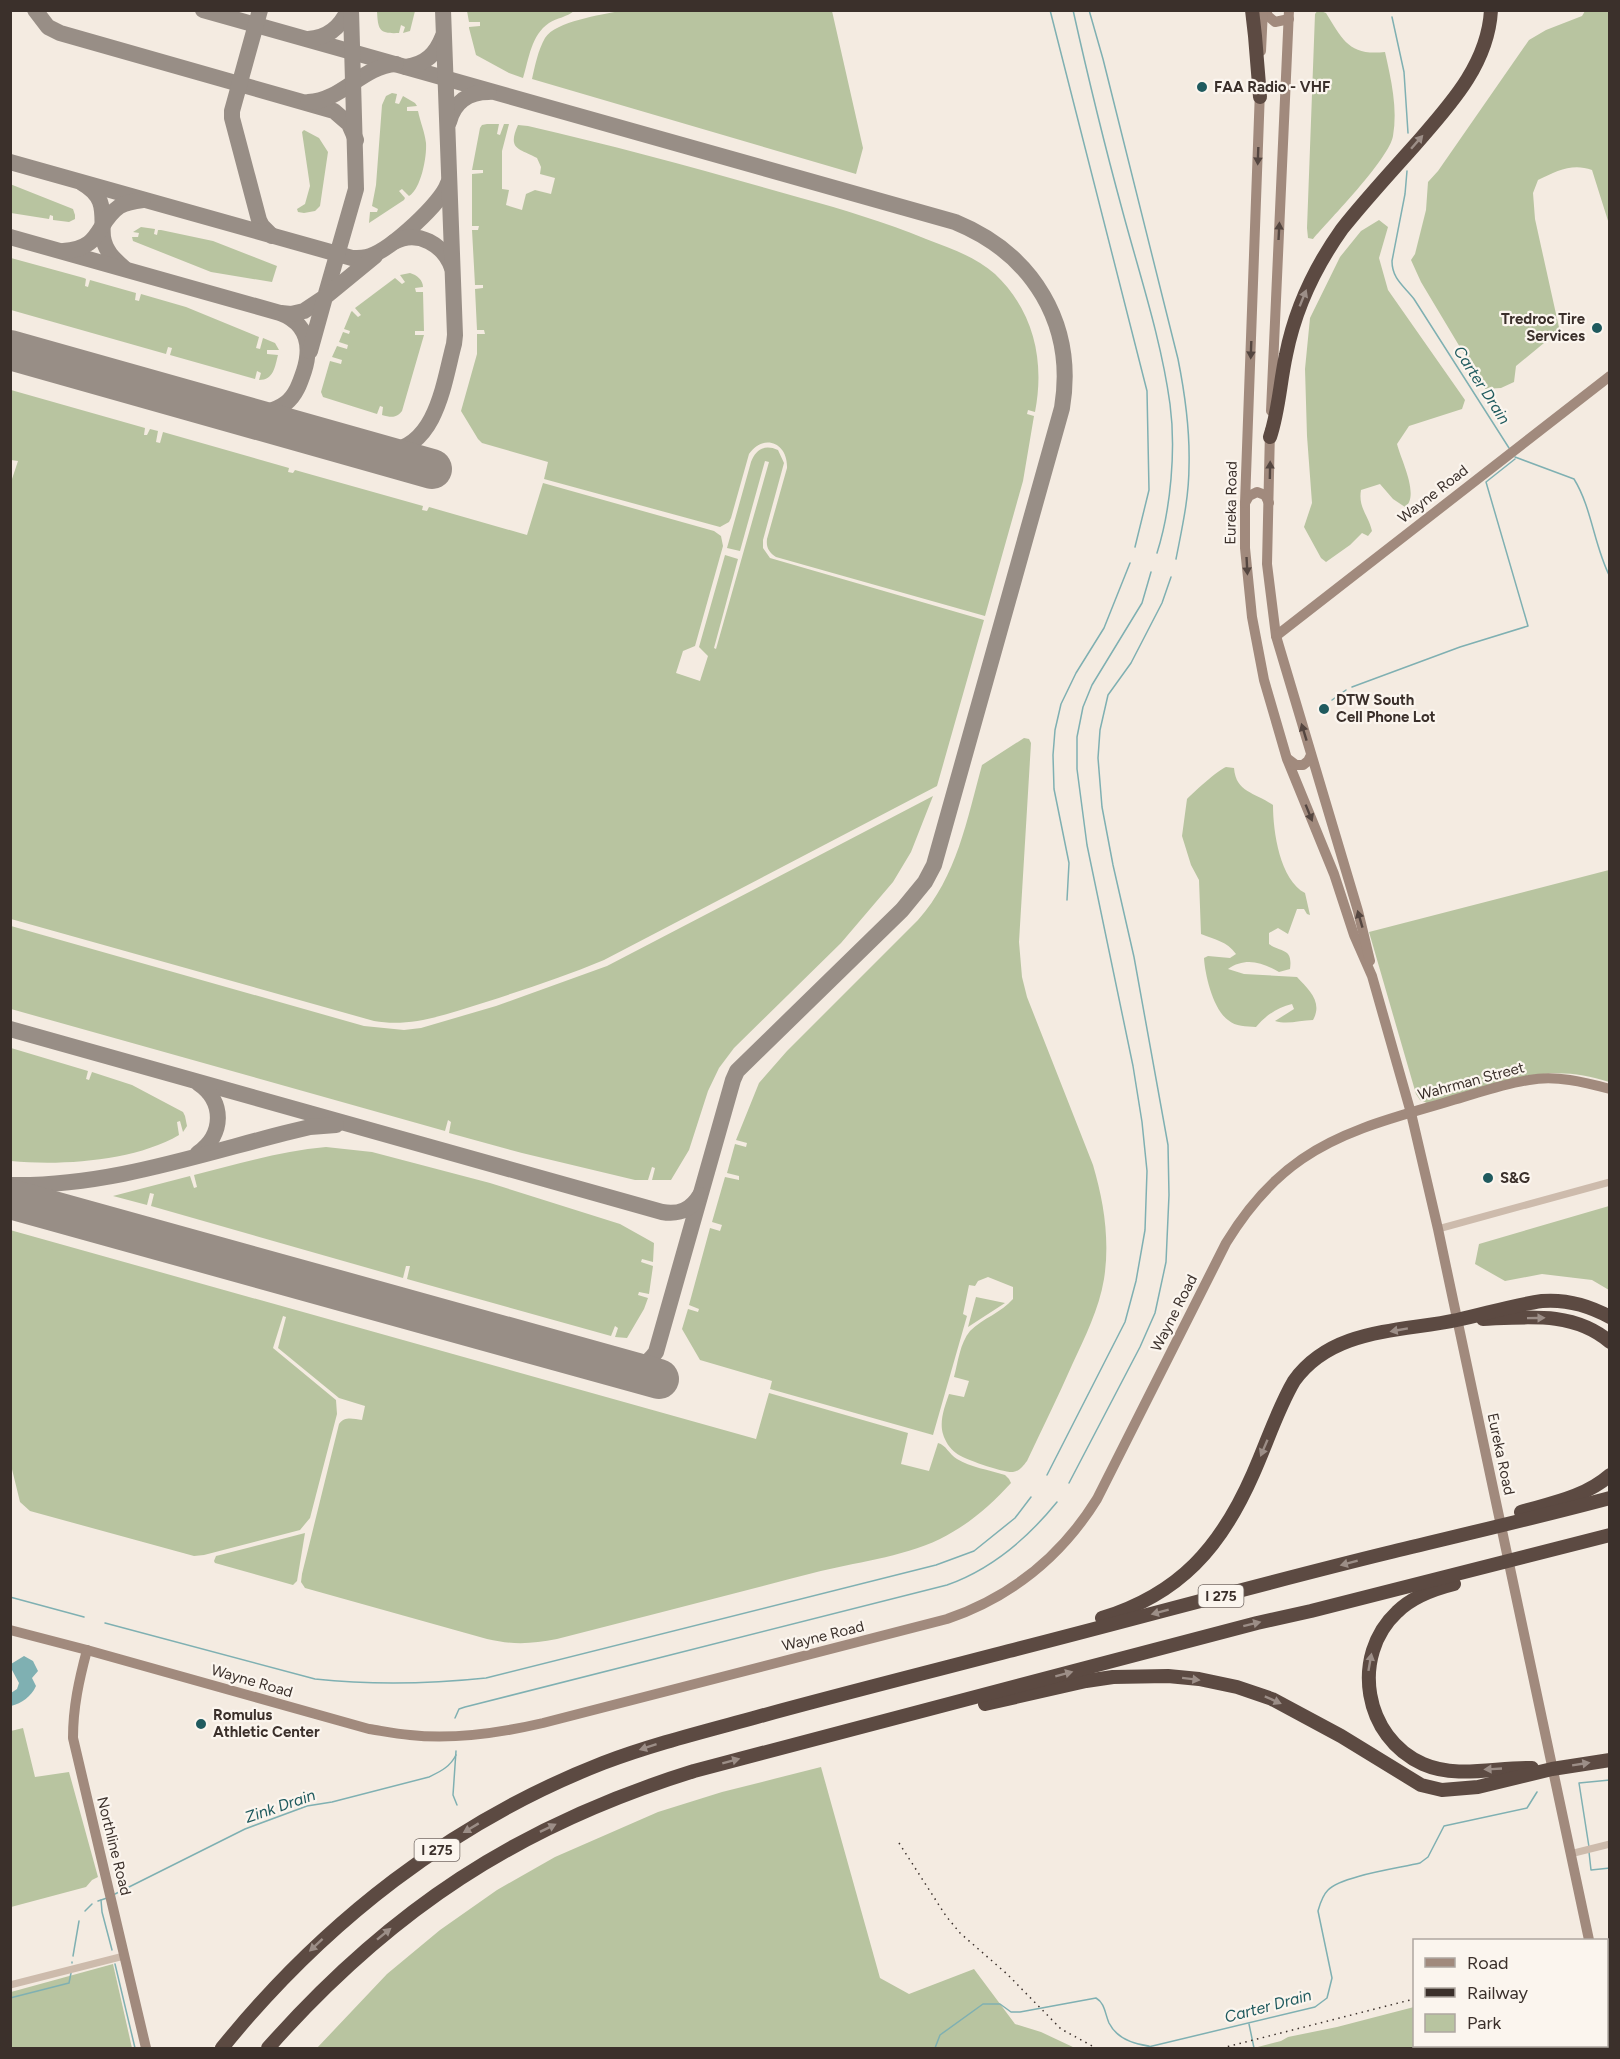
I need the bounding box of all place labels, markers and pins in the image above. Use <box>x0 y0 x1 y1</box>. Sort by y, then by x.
place label: FAA Radio - VHF <box>1214 78 1330 96</box>
marker: FAA Radio - VHF <box>1195 80 1209 94</box>
place label: Tredroc Tire Services <box>1501 310 1586 345</box>
marker: Tredroc Tire Services <box>1590 321 1604 335</box>
place label: DTW South Cell Phone Lot <box>1336 691 1436 726</box>
marker: DTW South Cell Phone Lot <box>1317 702 1331 716</box>
place label: S&G <box>1500 1169 1530 1187</box>
marker: S&G <box>1481 1171 1495 1185</box>
place label: Romulus Athletic Center <box>213 1706 320 1741</box>
marker: Romulus Athletic Center <box>194 1717 208 1731</box>

